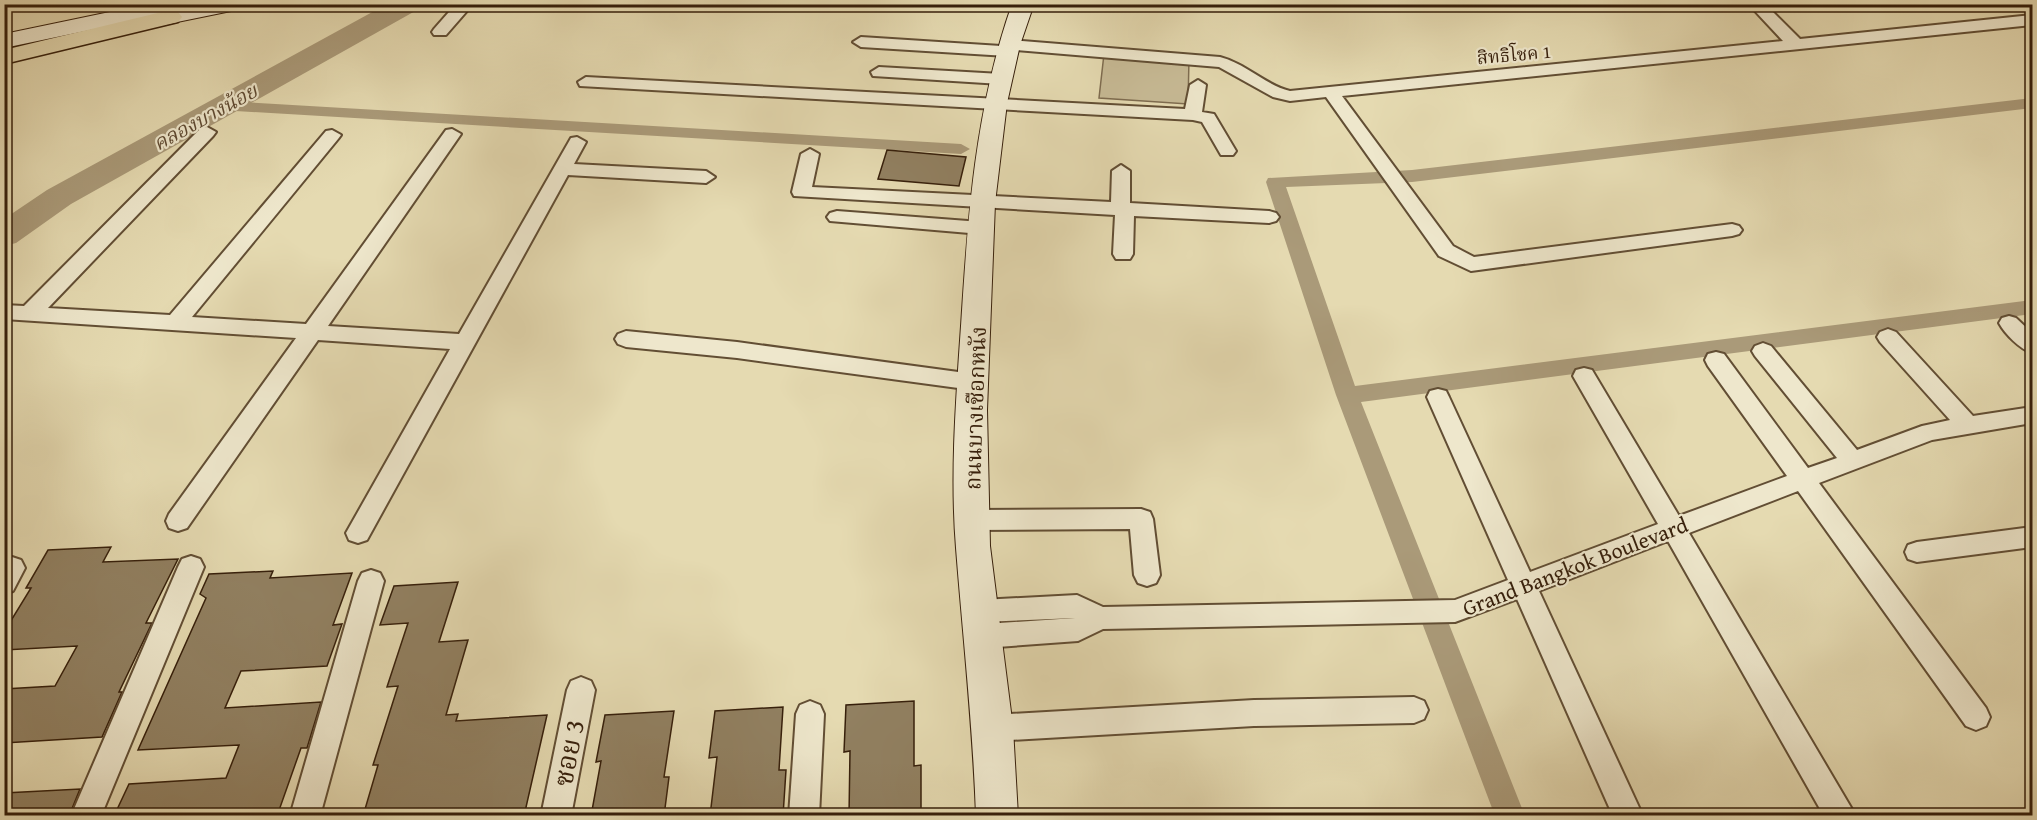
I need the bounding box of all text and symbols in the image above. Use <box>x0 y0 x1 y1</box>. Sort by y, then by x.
street label: สิทธิโชค 1 <box>1476 38 1552 71</box>
water label: คลองบางน้อย <box>147 75 263 157</box>
street label: ถนนบางเชือกหนัง <box>956 326 994 490</box>
street label: Grand Bangkok Boulevard <box>1458 508 1692 624</box>
street label: ซอย 3 <box>542 716 594 790</box>

